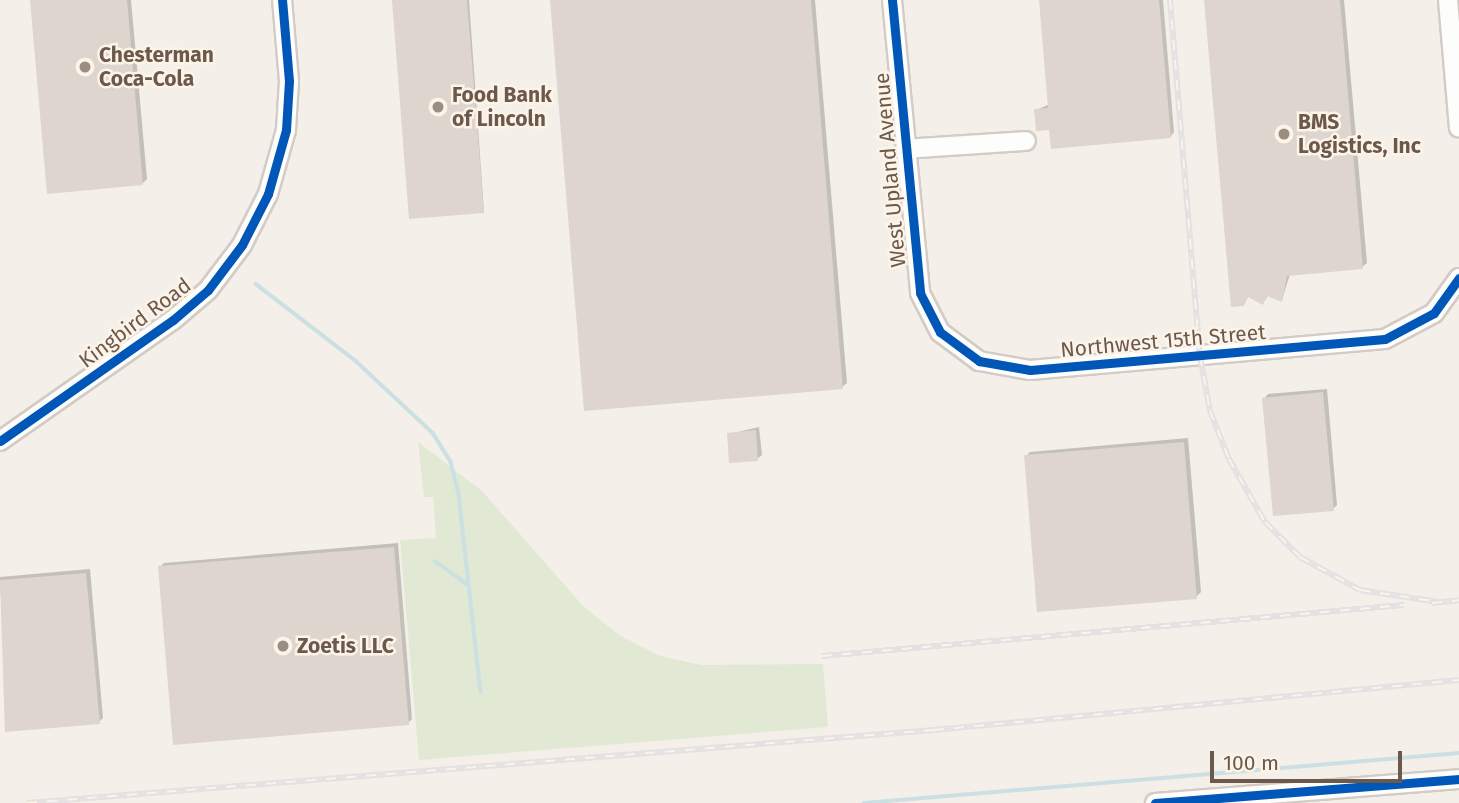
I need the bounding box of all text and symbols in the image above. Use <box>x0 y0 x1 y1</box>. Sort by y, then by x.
place label: Chesterman Coca-Cola <box>99 42 214 92</box>
marker: Chesterman Coca-Cola <box>77 59 93 75</box>
street label: West Upland Avenue <box>869 72 911 268</box>
place label: Food Bank of Lincoln <box>452 82 552 132</box>
marker: Food Bank of Lincoln <box>430 99 446 115</box>
place label: BMS Logistics, Inc <box>1298 109 1421 159</box>
marker: BMS Logistics, Inc <box>1276 126 1292 142</box>
street label: Kingbird Road <box>74 273 196 373</box>
street label: Northwest 15th Street <box>1059 319 1267 363</box>
place label: Zoetis LLC <box>297 633 394 659</box>
marker: Zoetis LLC <box>275 638 291 654</box>
scale bar <box>1214 736 1406 780</box>
text: 100 m <box>1223 750 1279 776</box>

